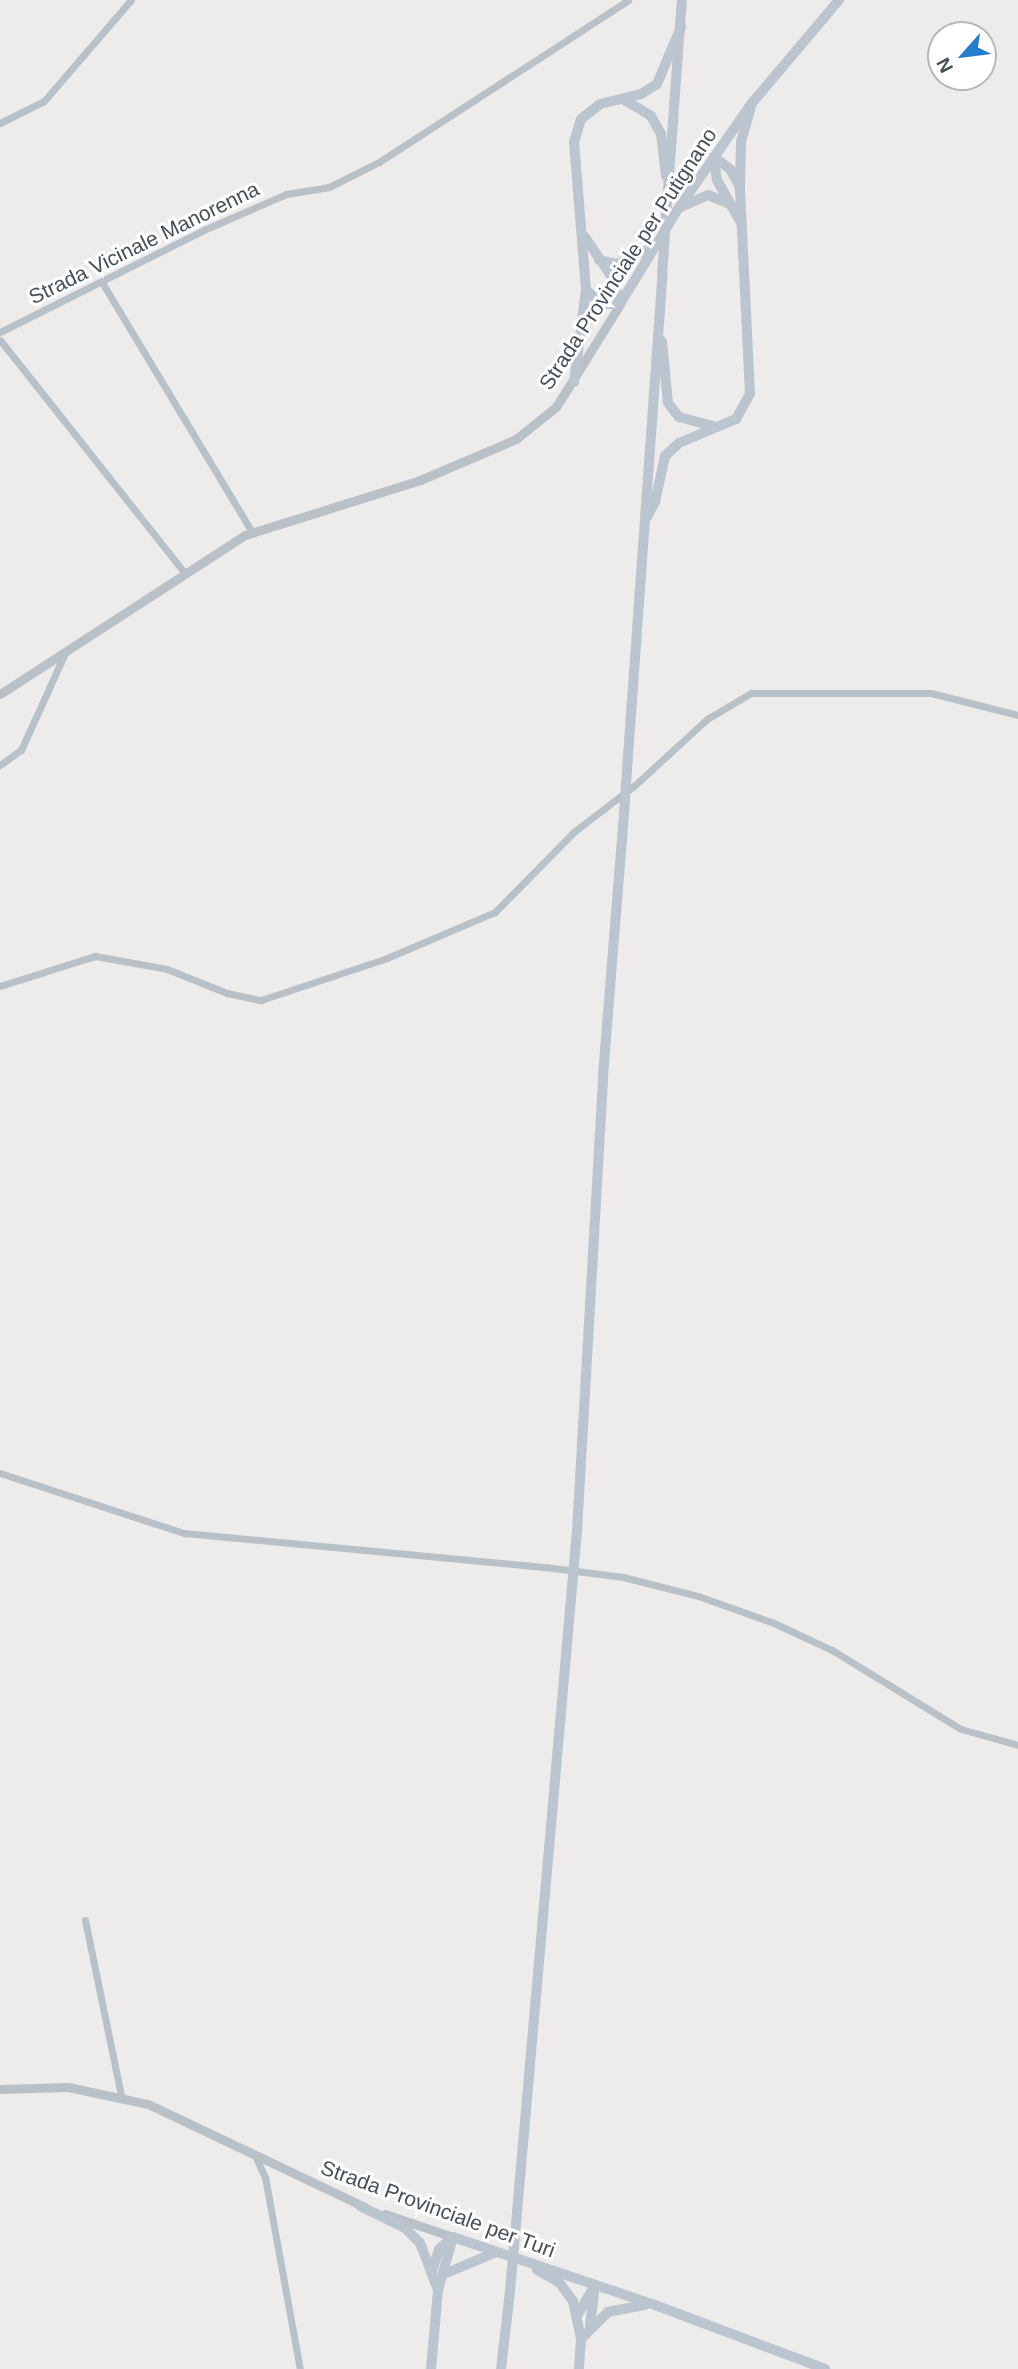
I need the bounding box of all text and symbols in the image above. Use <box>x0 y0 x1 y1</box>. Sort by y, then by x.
north arrow <box>927 21 997 91</box>
text: N <box>932 54 957 76</box>
street label: Strada Provinciale per Putignano <box>534 123 722 395</box>
street label: Strada Vicinale Manorenna <box>25 176 263 310</box>
street label: Strada Provinciale per Turi <box>317 2155 559 2263</box>

